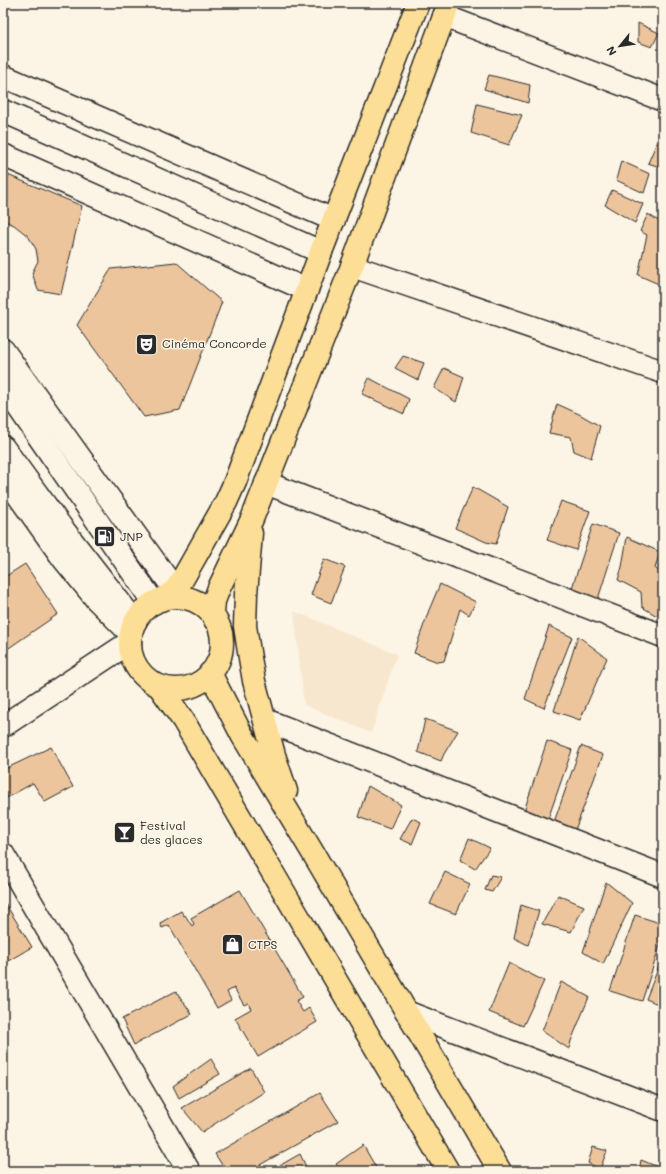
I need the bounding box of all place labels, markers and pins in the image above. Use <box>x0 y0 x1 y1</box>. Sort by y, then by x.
theatre icon: Cinéma Concorde <box>133 331 159 357</box>
place label: Cinéma Concorde <box>162 335 267 351</box>
fuel station icon: JNP <box>92 524 118 550</box>
place label: JNP <box>120 528 143 544</box>
place label: Festival des glaces <box>140 817 203 847</box>
bar icon: Festival des glaces <box>112 820 138 846</box>
shop icon: CTPS <box>219 932 245 958</box>
place label: CTPS <box>248 936 278 952</box>

